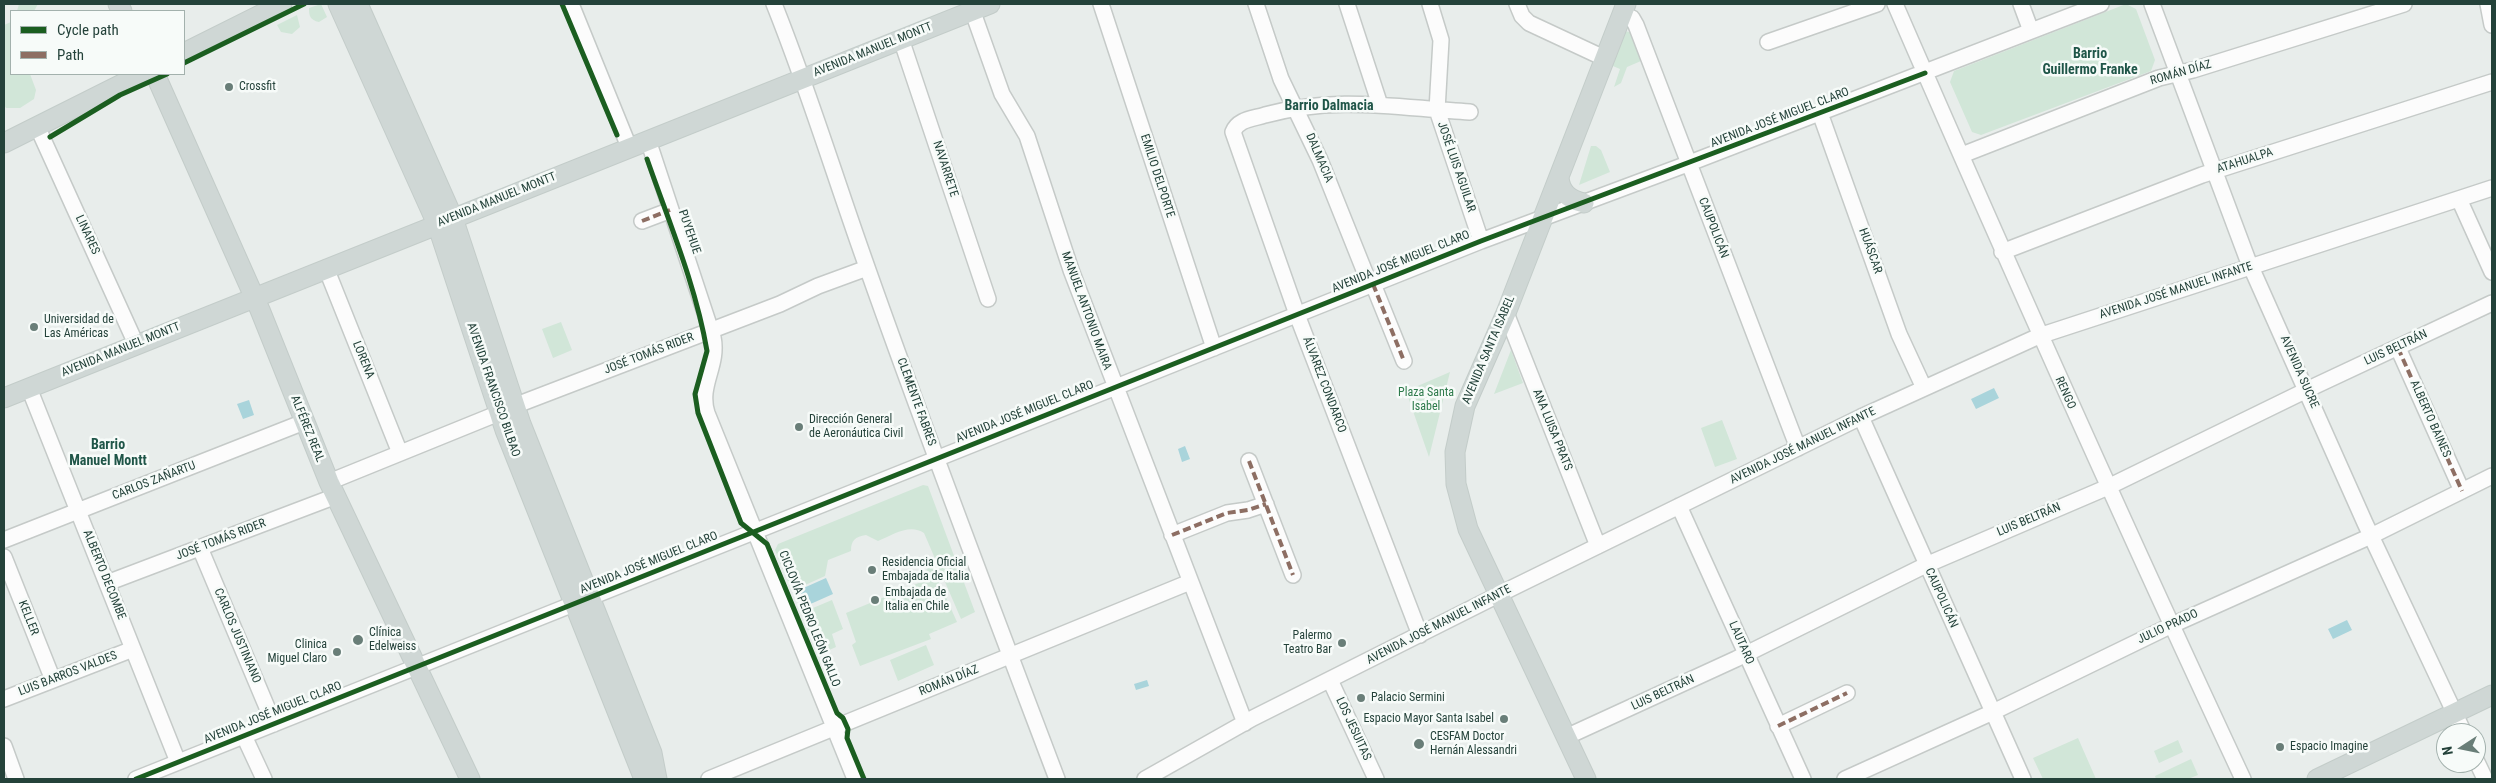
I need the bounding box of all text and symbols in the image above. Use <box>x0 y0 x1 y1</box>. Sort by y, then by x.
legend <box>10 10 185 75</box>
street label: AVENIDA MANUEL MONTT <box>812 20 934 80</box>
text: Cycle path <box>57 21 119 39</box>
text: Path <box>57 46 84 64</box>
district label: Barrio Guillermo Franke <box>2042 46 2138 78</box>
street label: ROMÁN DÍAZ <box>2149 57 2213 89</box>
place label: Crossfit <box>239 80 276 94</box>
marker: Crossfit <box>223 81 235 93</box>
street label: AVENIDA JOSÉ MIGUEL CLARO <box>1709 85 1851 151</box>
district label: Barrio Dalmacia <box>1284 98 1374 114</box>
street label: JOSÉ LUIS AGUILAR <box>1434 120 1478 214</box>
street label: DALMACIA <box>1302 131 1336 185</box>
street label: EMILIO DELPORTE <box>1137 132 1177 220</box>
street label: NAVARRETE <box>929 139 961 199</box>
street label: ATAHUALPA <box>2215 145 2275 177</box>
street label: AVENIDA MANUEL MONTT <box>436 170 558 230</box>
street label: CAUPOLICÁN <box>1695 196 1731 260</box>
street label: PUYEHUE <box>675 208 703 256</box>
street label: LINARES <box>72 213 102 257</box>
street label: HUÁSCAR <box>1855 226 1885 276</box>
street label: AVENIDA JOSÉ MIGUEL CLARO <box>1330 228 1472 296</box>
street label: MANUEL ANTONIO MAIRA <box>1058 250 1114 372</box>
street label: AVENIDA JOSÉ MANUEL INFANTE <box>2098 259 2254 323</box>
street label: AVENIDA SANTA ISABEL <box>1460 294 1518 406</box>
place label: Universidad de Las Américas <box>44 313 114 341</box>
street label: AVENIDA MANUEL MONTT <box>60 320 182 380</box>
marker: Universidad de Las Américas <box>28 321 40 333</box>
street label: AVENIDA FRANCISCO BILBAO <box>463 321 523 459</box>
street label: LUIS BELTRÁN <box>2362 327 2430 369</box>
street label: JOSÉ TOMÁS RIDER <box>602 330 696 378</box>
street label: AVENIDA SUCRE <box>2277 333 2321 411</box>
street label: ÁLVAREZ CONDARCO <box>1299 335 1349 435</box>
street label: LORENA <box>349 339 377 381</box>
street label: CLEMENTE FABRES <box>893 356 939 448</box>
street label: RENGO <box>2051 375 2079 411</box>
street label: AVENIDA JOSÉ MIGUEL CLARO <box>954 378 1096 446</box>
street label: ALBERTO BAINES <box>2407 378 2453 460</box>
park label: Plaza Santa Isabel <box>1398 386 1454 414</box>
street label: ANA LUISA PRATS <box>1529 387 1575 473</box>
street label: ALFÉREZ REAL <box>287 394 327 464</box>
street label: AVENIDA JOSÉ MANUEL INFANTE <box>1728 404 1878 488</box>
place label: Dirección General de Aeronáutica Civil <box>809 413 903 441</box>
marker: Dirección General de Aeronáutica Civil <box>793 421 805 433</box>
district label: Barrio Manuel Montt <box>69 437 147 470</box>
street label: CARLOS ZAÑARTU <box>110 458 198 504</box>
street label: LUIS BELTRÁN <box>1995 500 2063 540</box>
street label: JOSÉ TOMÁS RIDER <box>174 516 268 564</box>
street label: ALBERTO DECOMBE <box>79 528 129 622</box>
street label: AVENIDA JOSÉ MIGUEL CLARO <box>578 529 720 597</box>
street label: CICLOVÍA PEDRO LEÓN GALLO <box>775 549 843 689</box>
place label: Residencia Oficial Embajada de Italia <box>882 556 969 584</box>
marker: Residencia Oficial Embajada de Italia <box>866 564 878 576</box>
street label: CAUPOLICÁN <box>1921 566 1961 630</box>
street label: AVENIDA JOSÉ MANUEL INFANTE <box>1364 582 1514 668</box>
street label: CARLOS JUSTINIANO <box>210 586 264 686</box>
place label: Embajada de Italia en Chile <box>885 586 949 614</box>
marker: Embajada de Italia en Chile <box>869 594 881 606</box>
street label: KELLER <box>15 598 41 638</box>
street label: JULIO PRADO <box>2135 607 2201 647</box>
street label: LAUTARO <box>1725 619 1757 667</box>
place label: Clínica Edelweiss <box>369 626 416 654</box>
place label: Palermo Teatro Bar <box>1283 629 1332 657</box>
marker: Clínica Edelweiss <box>351 633 365 647</box>
marker: Palermo Teatro Bar <box>1336 637 1348 649</box>
place label: Clinica Miguel Claro <box>267 638 327 666</box>
marker: Clinica Miguel Claro <box>331 646 343 658</box>
street label: LUIS BARROS VALDES <box>17 649 119 699</box>
street label: ROMÁN DÍAZ <box>917 663 981 699</box>
street label: LUIS BELTRÁN <box>1629 672 1697 714</box>
street label: AVENIDA JOSÉ MIGUEL CLARO <box>202 679 344 747</box>
place label: Palacio Sermini <box>1371 691 1445 705</box>
marker: Palacio Sermini <box>1355 692 1367 704</box>
street label: LOS JESUITAS <box>1332 695 1374 763</box>
place label: Espacio Mayor Santa Isabel <box>1363 712 1494 726</box>
marker: Espacio Mayor Santa Isabel <box>1498 713 1510 725</box>
north arrow <box>2436 723 2486 773</box>
place label: CESFAM Doctor Hernán Alessandri <box>1430 730 1517 758</box>
marker: CESFAM Doctor Hernán Alessandri <box>1412 737 1426 751</box>
place label: Espacio Imagine <box>2290 740 2368 754</box>
marker: Espacio Imagine <box>2274 741 2286 753</box>
text: N <box>2439 745 2456 756</box>

